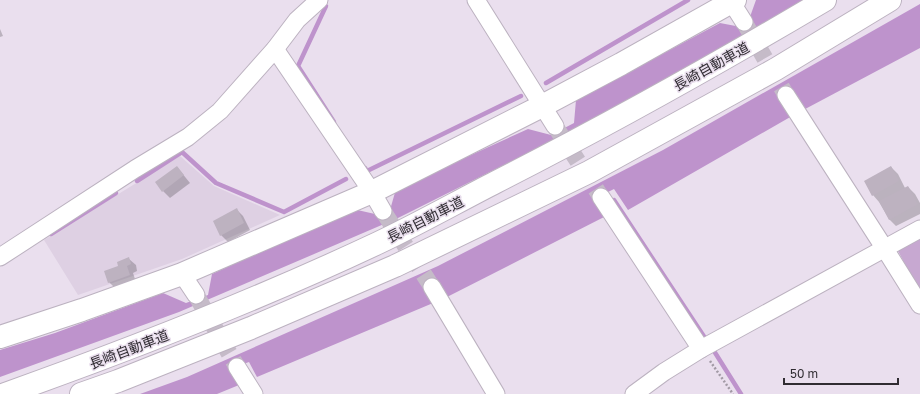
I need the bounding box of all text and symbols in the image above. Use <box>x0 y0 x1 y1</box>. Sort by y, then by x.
street label: 長崎自動車道 <box>670 38 752 94</box>
street label: 長崎自動車道 <box>384 192 466 246</box>
street label: 長崎自動車道 <box>87 326 171 372</box>
scale bar <box>784 360 898 386</box>
text: 50 m <box>790 366 818 381</box>

